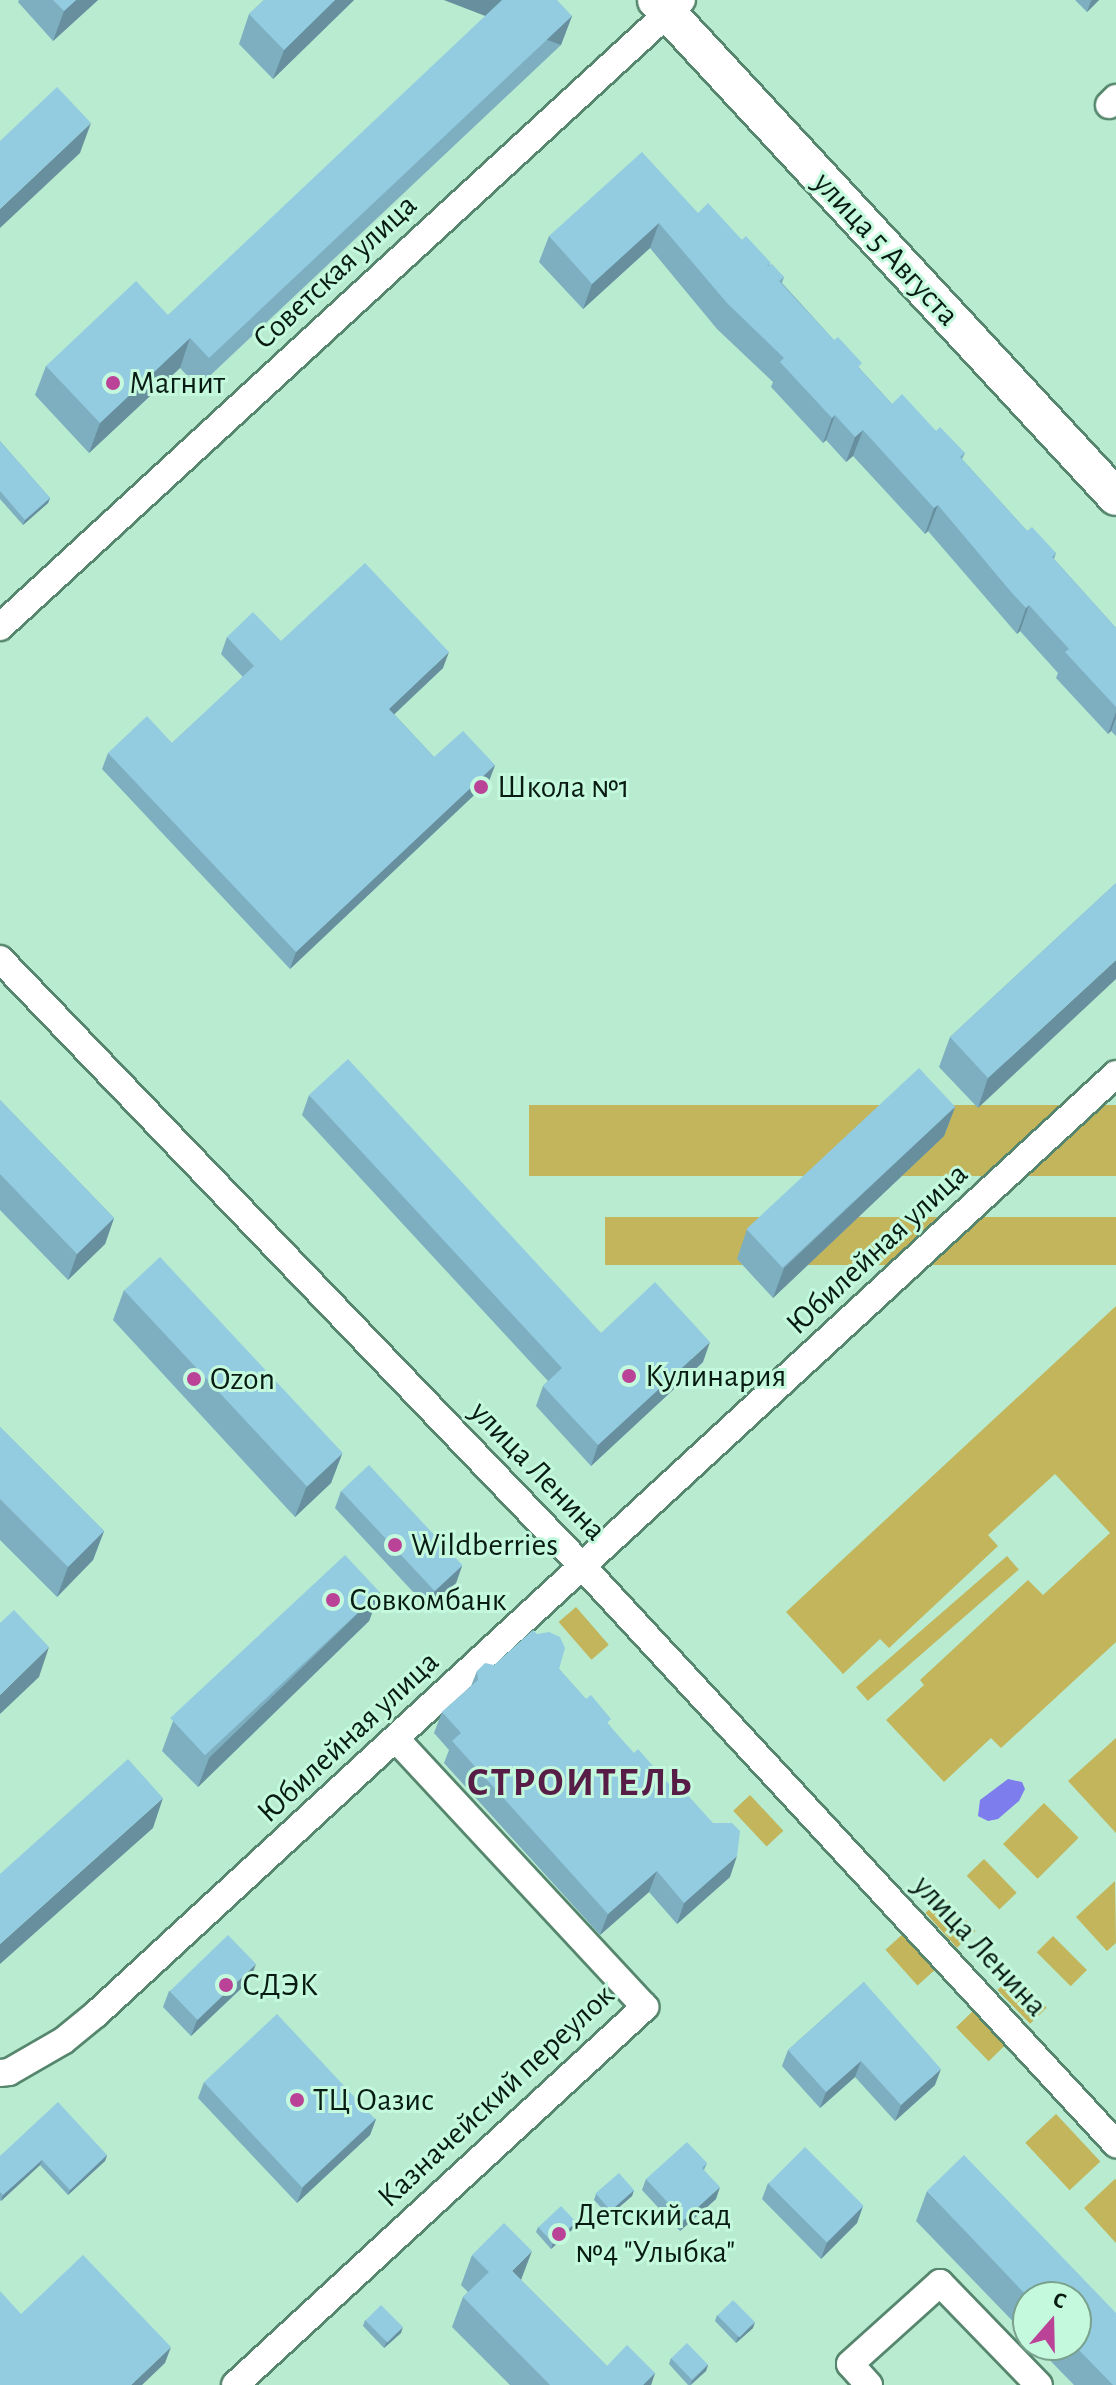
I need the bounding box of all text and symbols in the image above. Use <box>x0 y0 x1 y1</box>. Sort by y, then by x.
street label: улица 5 Августа <box>805 164 967 334</box>
street label: Советская улица <box>245 186 425 358</box>
place label: Магнит <box>129 364 225 402</box>
marker: Магнит <box>104 374 122 392</box>
place label: Школа №1 <box>497 768 630 806</box>
marker: Школа №1 <box>472 778 490 796</box>
street label: Юбилейная улица <box>778 1155 976 1343</box>
place label: Кулинария <box>645 1357 786 1395</box>
place label: Ozon <box>210 1360 275 1398</box>
marker: Кулинария <box>620 1367 638 1385</box>
marker: Ozon <box>185 1370 203 1388</box>
street label: улица Ленина <box>462 1393 614 1549</box>
place label: Wildberries <box>411 1526 558 1564</box>
marker: Wildberries <box>386 1536 404 1554</box>
place label: Совкомбанк <box>349 1581 506 1619</box>
marker: Совкомбанк <box>324 1591 342 1609</box>
street label: Юбилейная улица <box>249 1643 447 1831</box>
district label: СТРОИТЕЛЬ <box>467 1759 693 1807</box>
street label: улица Ленина <box>905 1867 1055 2025</box>
place label: СДЭК <box>242 1966 318 2004</box>
marker: СДЭК <box>217 1976 235 1994</box>
street label: Казначейский переулок <box>370 1976 622 2216</box>
place label: ТЦ Оазис <box>313 2081 434 2119</box>
marker: ТЦ Оазис <box>288 2091 306 2109</box>
place label: Детский сад №4 "Улыбка" <box>575 2197 735 2272</box>
marker: Детский сад №4 "Улыбка" <box>550 2225 568 2243</box>
north arrow <box>1012 2281 1092 2361</box>
text: С <box>1050 2288 1069 2313</box>

